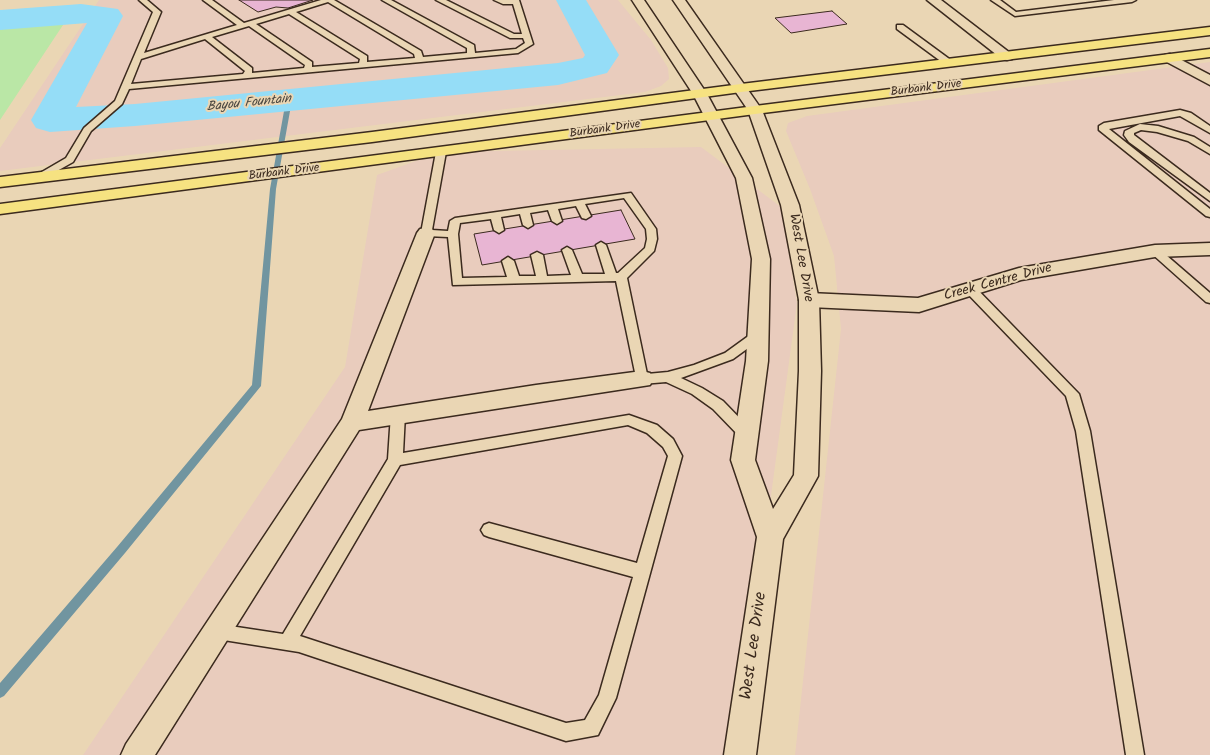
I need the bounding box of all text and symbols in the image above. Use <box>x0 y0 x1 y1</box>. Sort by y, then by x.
street label: Burbank Drive <box>890 78 962 100</box>
water label: Bayou Fountain <box>206 92 292 116</box>
street label: Burbank Drive <box>569 118 641 142</box>
street label: Burbank Drive <box>248 162 320 184</box>
street label: West Lee Drive <box>784 213 816 303</box>
street label: Creek Centre Drive <box>942 261 1054 305</box>
street label: West Lee Drive <box>737 591 773 701</box>

